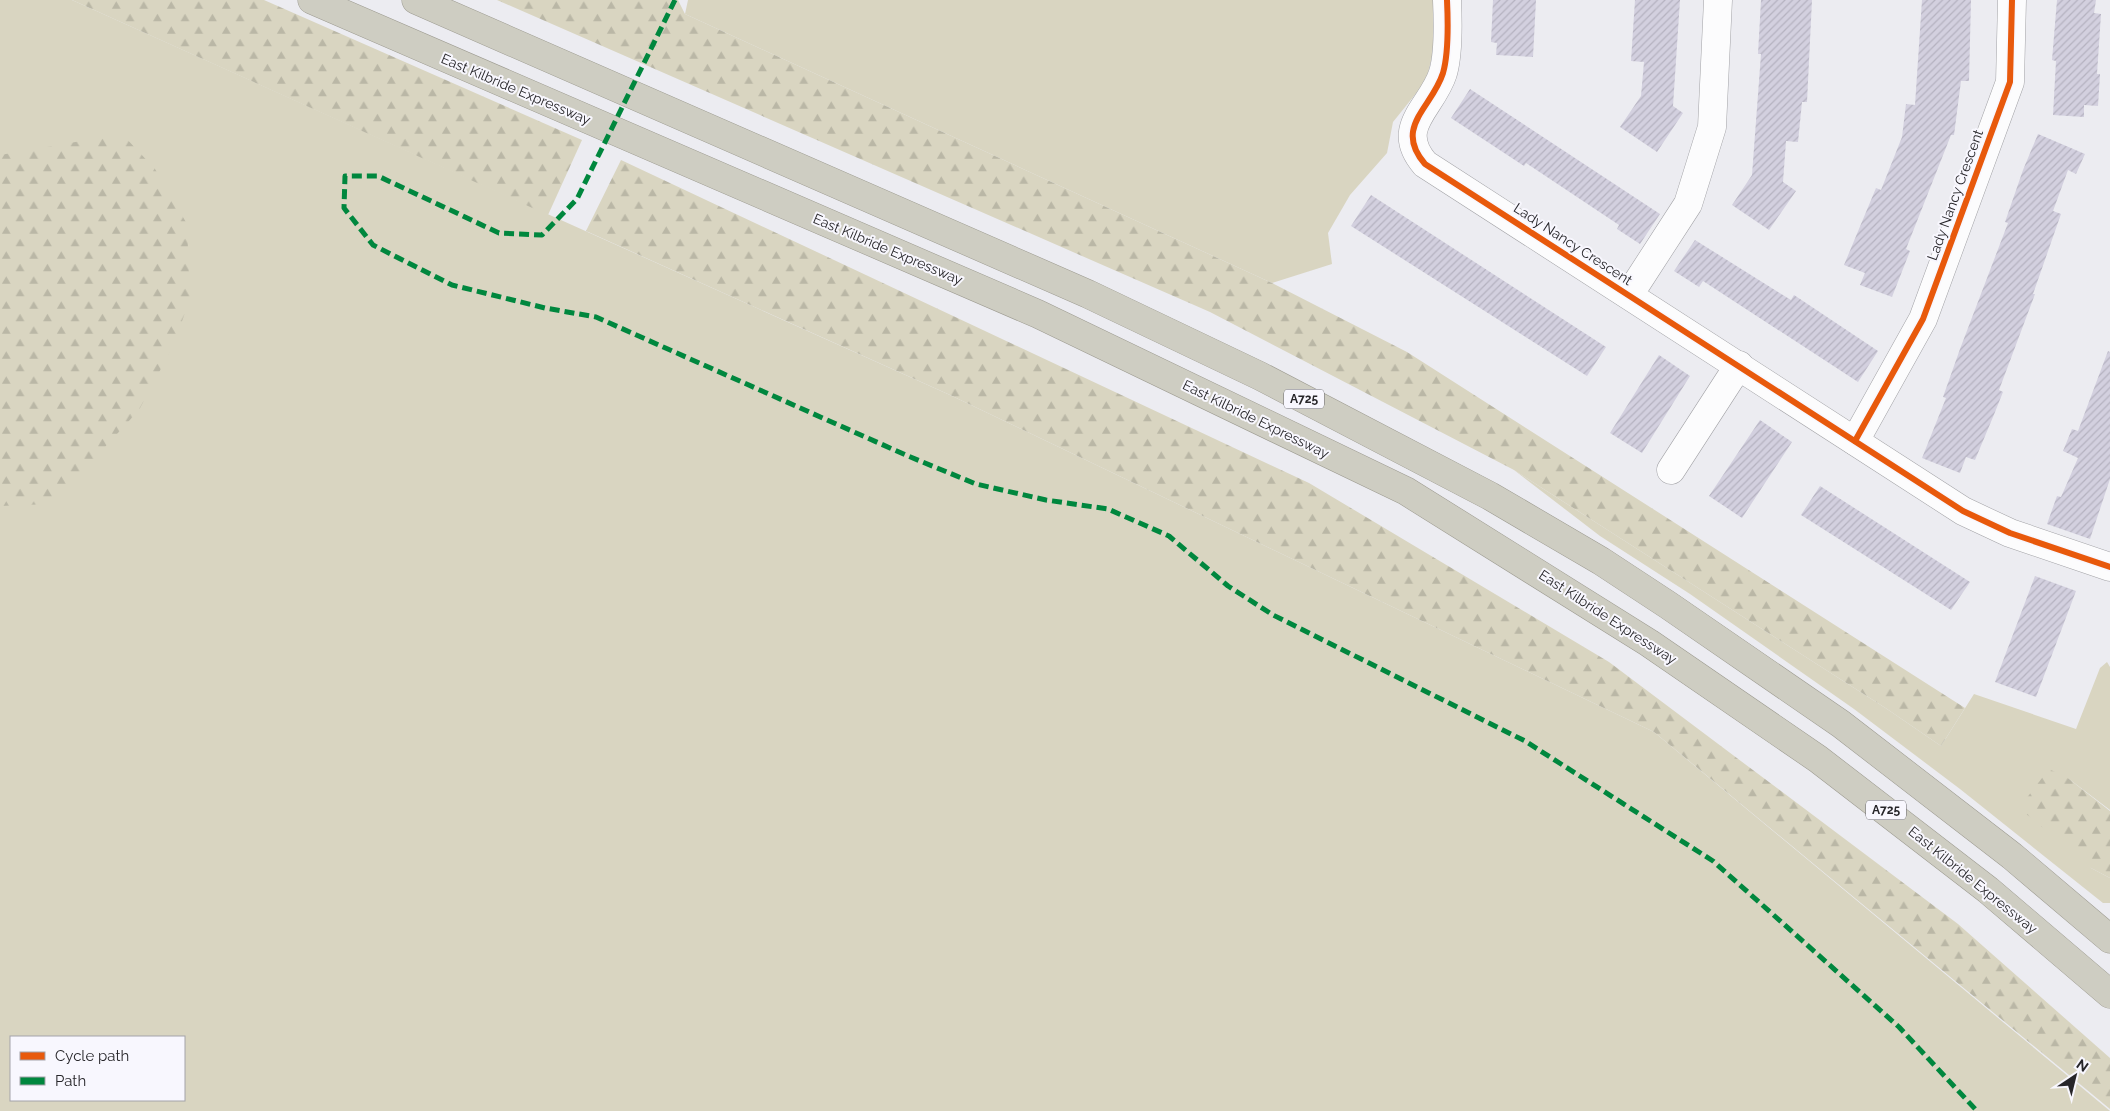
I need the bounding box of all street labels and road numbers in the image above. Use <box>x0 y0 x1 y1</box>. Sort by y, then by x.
street label: East Kilbride Expressway <box>439 50 594 128</box>
street label: Lady Nancy Crescent <box>1924 127 1986 263</box>
street label: Lady Nancy Crescent <box>1511 200 1636 288</box>
street label: East Kilbride Expressway <box>811 210 966 288</box>
street label: East Kilbride Expressway <box>1180 377 1332 462</box>
road number: A725 <box>1284 389 1324 408</box>
street label: East Kilbride Expressway <box>1536 566 1680 668</box>
road number: A725 <box>1866 800 1906 820</box>
street label: East Kilbride Expressway <box>1905 823 2041 937</box>

